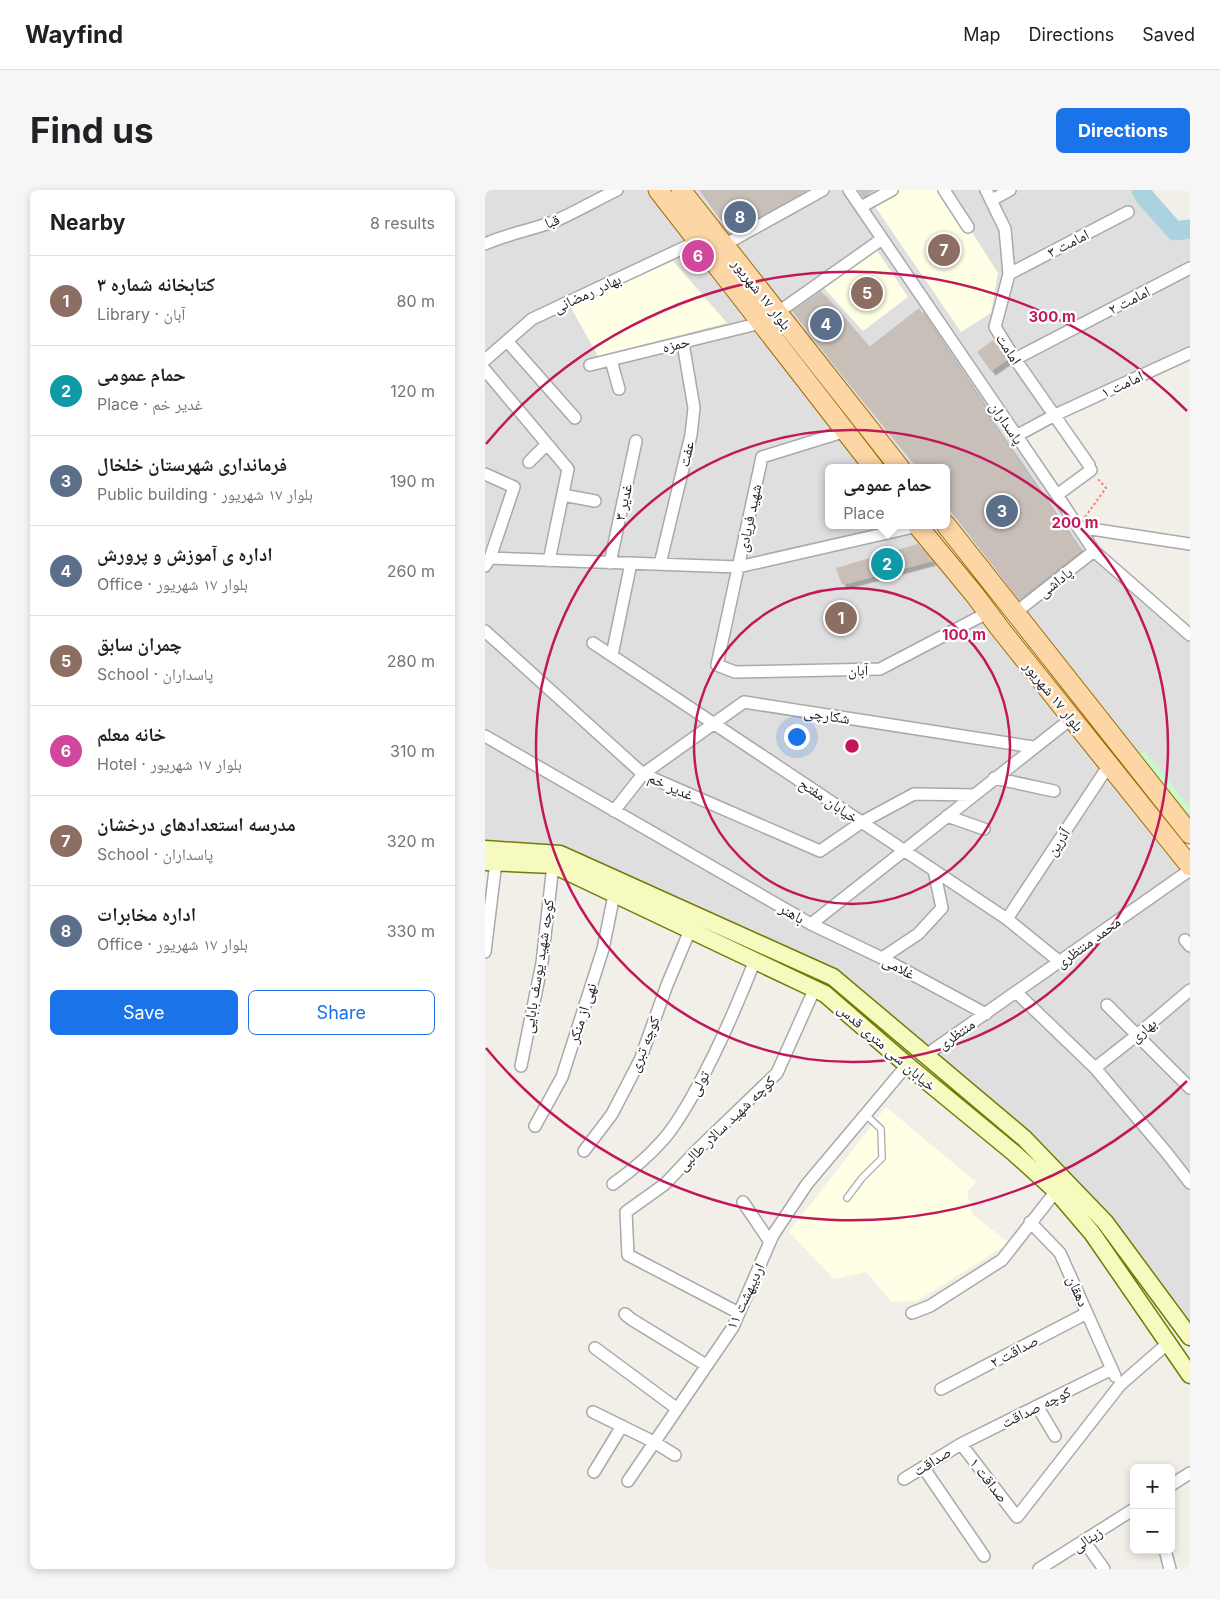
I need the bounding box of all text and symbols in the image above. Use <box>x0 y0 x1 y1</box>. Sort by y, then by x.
text: Wayfind <box>25 20 123 49</box>
text: Map <box>963 24 1001 45</box>
text: Directions <box>1029 24 1114 45</box>
text: Saved <box>1142 24 1195 45</box>
button: Directions <box>1056 108 1190 153</box>
text: Find us <box>30 109 154 151</box>
pin: 8 <box>724 198 756 236</box>
street label: قبا <box>542 209 562 233</box>
text: Nearby <box>50 210 125 235</box>
text: 8 results <box>370 213 435 233</box>
street label: امامت ۳ <box>1044 224 1092 262</box>
pin: 7 <box>928 231 960 269</box>
pin: 6 <box>682 237 714 275</box>
street label: بلوار ١٧ شهریور <box>728 254 796 334</box>
street label: بهادر رمضانی <box>550 269 624 318</box>
text: کتابخانه شماره ۳ <box>97 273 215 296</box>
pin: 5 <box>851 274 883 312</box>
street label: امامت ۲ <box>1105 281 1153 319</box>
text: 1 <box>63 291 69 311</box>
text: 80 m <box>396 291 435 311</box>
text: Library · آبان <box>97 304 185 324</box>
pin: 4 <box>810 305 842 343</box>
text: 300 m <box>1028 307 1076 326</box>
street label: امامت <box>992 330 1026 368</box>
street label: حمزه <box>660 331 692 357</box>
text: حمام عمومی <box>97 363 186 386</box>
street label: امامت ۱ <box>1098 366 1146 402</box>
text: 2 <box>61 381 71 401</box>
text: 120 m <box>390 381 435 401</box>
text: Place · غدیر خم <box>97 394 203 414</box>
street label: پاسداران <box>985 398 1028 449</box>
street label: عفت <box>674 439 698 469</box>
text: فرمانداری شهرستان خلخال <box>97 453 287 476</box>
popup <box>825 464 950 529</box>
text: 3 <box>61 471 71 491</box>
text: 190 m <box>390 471 435 491</box>
text: حمام عمومی <box>843 473 932 496</box>
street label: غدیر ۳ <box>610 482 636 522</box>
street label: شهید فریادی <box>733 482 766 554</box>
text: Public building · بلوار ١٧ شهریور <box>97 484 313 504</box>
pin: 3 <box>986 492 1018 530</box>
text: Place <box>843 503 885 523</box>
text: 200 m <box>1052 513 1098 532</box>
text: اداره ی آموزش و پرورش <box>97 543 273 566</box>
pin: 2 <box>871 545 903 583</box>
text: 4 <box>61 561 71 581</box>
text: 260 m <box>387 561 435 581</box>
street label: پاداشی <box>1034 563 1077 602</box>
text: Office · بلوار ١٧ شهریور <box>97 574 248 594</box>
pin: 1 <box>825 599 857 637</box>
text: 100 m <box>942 625 986 644</box>
text: چمران سابق <box>97 633 182 656</box>
text: 5 <box>61 651 71 671</box>
text: 280 m <box>387 651 435 671</box>
street label: بلوار ١٧ شهریور <box>1019 656 1088 735</box>
street label: آبان <box>848 660 870 681</box>
text: School · پاسداران <box>97 664 213 684</box>
street label: شکارچی <box>803 702 851 729</box>
text: خانه معلم <box>97 723 166 746</box>
your location <box>784 724 810 750</box>
centre of rings <box>843 737 861 755</box>
text: 6 <box>61 741 71 761</box>
text: 310 m <box>390 741 435 761</box>
text: Hotel · بلوار ١٧ شهریور <box>97 754 242 774</box>
street label: غدیر خم <box>645 768 697 805</box>
street label: خیابان مفتح <box>795 773 863 828</box>
text: مدرسه استعدادهای درخشان <box>97 813 296 836</box>
street label: آذرین <box>1042 823 1076 860</box>
text: 7 <box>61 831 71 851</box>
text: 320 m <box>387 831 435 851</box>
text: School · پاسداران <box>97 844 213 864</box>
street label: کوچه شهید یوسف بابایی <box>518 897 559 1035</box>
street label: باهنر <box>775 898 808 928</box>
text: اداره مخابرات <box>97 903 196 926</box>
street label: محمد منتظری <box>1052 912 1125 973</box>
text: 8 <box>61 921 71 941</box>
text: 330 m <box>387 921 435 941</box>
text: Office · بلوار ١٧ شهریور <box>97 934 248 954</box>
street label: غلامی <box>879 951 919 984</box>
street label: نهی از منکر <box>563 981 602 1047</box>
button: Save <box>50 990 238 1035</box>
button: Share <box>248 990 435 1035</box>
street label: خیابان سی متری قدس <box>833 999 941 1096</box>
street label: کوچه تبری <box>624 1013 665 1075</box>
street label: منتظری <box>934 1014 979 1054</box>
street label: بهاری <box>1126 1014 1161 1047</box>
street label: تولی <box>684 1067 715 1099</box>
street label: کوچه شهید سالار طالبی <box>673 1071 780 1175</box>
street label: ۱۱ اردیبهشت <box>721 1260 769 1332</box>
street label: دهقان <box>1062 1272 1093 1310</box>
street label: صداقت ۲ <box>987 1330 1041 1372</box>
street label: کوچه صداقت <box>998 1382 1074 1432</box>
street label: صداقت <box>910 1442 954 1480</box>
street label: صداقت ۱ <box>966 1454 1012 1506</box>
map controls <box>1130 1464 1175 1554</box>
button: + <box>1130 1464 1175 1509</box>
button: − <box>1130 1509 1175 1554</box>
street label: زینالی <box>1068 1522 1107 1557</box>

